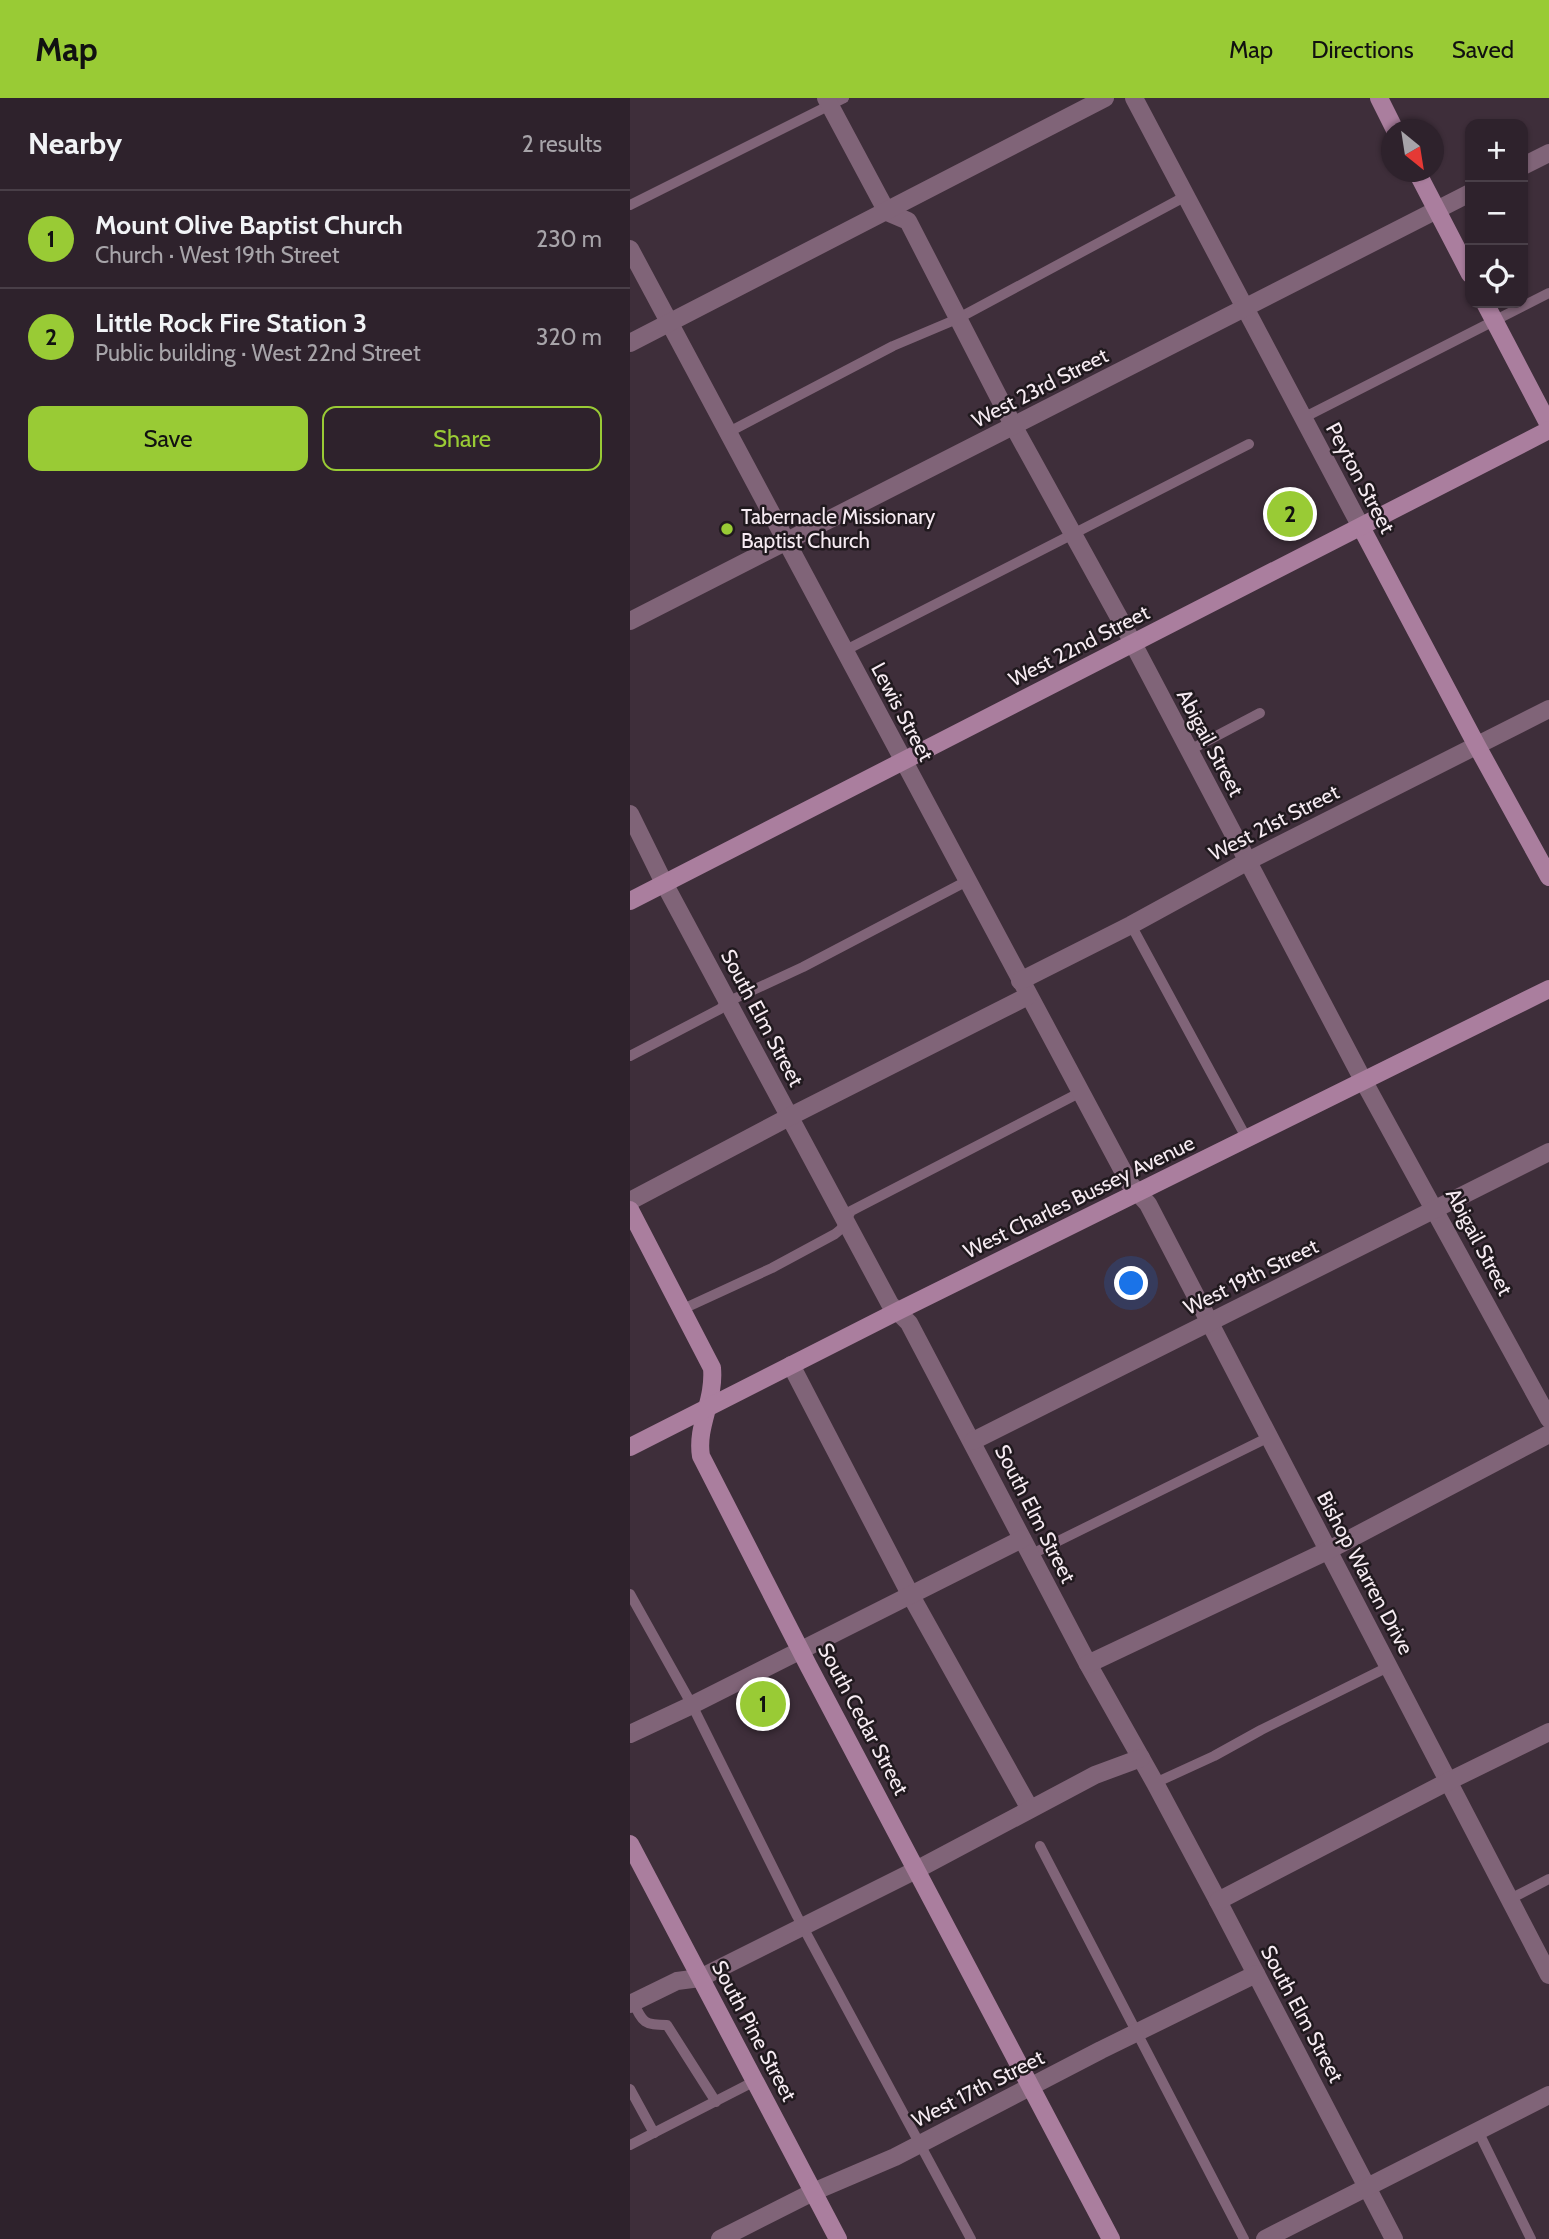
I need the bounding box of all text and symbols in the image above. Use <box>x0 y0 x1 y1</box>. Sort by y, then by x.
text: Map <box>35 29 98 69</box>
text: Map <box>1229 35 1273 64</box>
text: Directions <box>1311 35 1414 64</box>
text: Saved <box>1452 35 1514 64</box>
north arrow <box>1381 119 1444 182</box>
map controls <box>1465 119 1528 308</box>
button: + <box>1465 119 1528 182</box>
text: Nearby <box>28 125 122 162</box>
text: 2 results <box>522 130 602 158</box>
button: − <box>1465 182 1528 245</box>
text: Mount Olive Baptist Church <box>95 209 403 241</box>
text: 1 <box>47 225 55 253</box>
text: 230 m <box>536 225 602 253</box>
text: Church · West 19th Street <box>95 241 340 269</box>
button: locate <box>1465 245 1528 308</box>
text: Little Rock Fire Station 3 <box>95 307 367 339</box>
text: 2 <box>45 323 57 351</box>
text: 320 m <box>536 323 602 351</box>
text: Public building · West 22nd Street <box>95 339 421 367</box>
street label: West 23rd Street <box>968 343 1112 433</box>
button: Save <box>28 406 308 471</box>
button: Share <box>322 406 602 471</box>
street label: Peyton Street <box>1321 418 1400 537</box>
pin: 2 <box>1267 488 1313 540</box>
place label: Tabernacle Missionary Baptist Church <box>741 504 936 553</box>
marker: Tabernacle Missionary Baptist Church <box>719 521 735 537</box>
street label: West 22nd Street <box>1004 599 1153 692</box>
street label: Lewis Street <box>866 658 939 765</box>
street label: Abigail Street <box>1172 685 1249 801</box>
street label: West 21st Street <box>1205 779 1343 866</box>
street label: South Elm Street <box>716 945 809 1091</box>
street label: West Charles Bussey Avenue <box>959 1130 1199 1263</box>
street label: Abigail Street <box>1441 1184 1518 1300</box>
street label: West 19th Street <box>1180 1233 1322 1320</box>
your location <box>1114 1266 1148 1300</box>
street label: South Elm Street <box>990 1441 1081 1587</box>
street label: Bishop Warren Drive <box>1312 1487 1419 1659</box>
street label: South Cedar Street <box>813 1639 914 1799</box>
pin: 1 <box>740 1678 786 1730</box>
street label: South Elm Street <box>1256 1941 1349 2087</box>
street label: South Pine Street <box>707 1956 802 2105</box>
street label: West 17th Street <box>908 2045 1048 2133</box>

